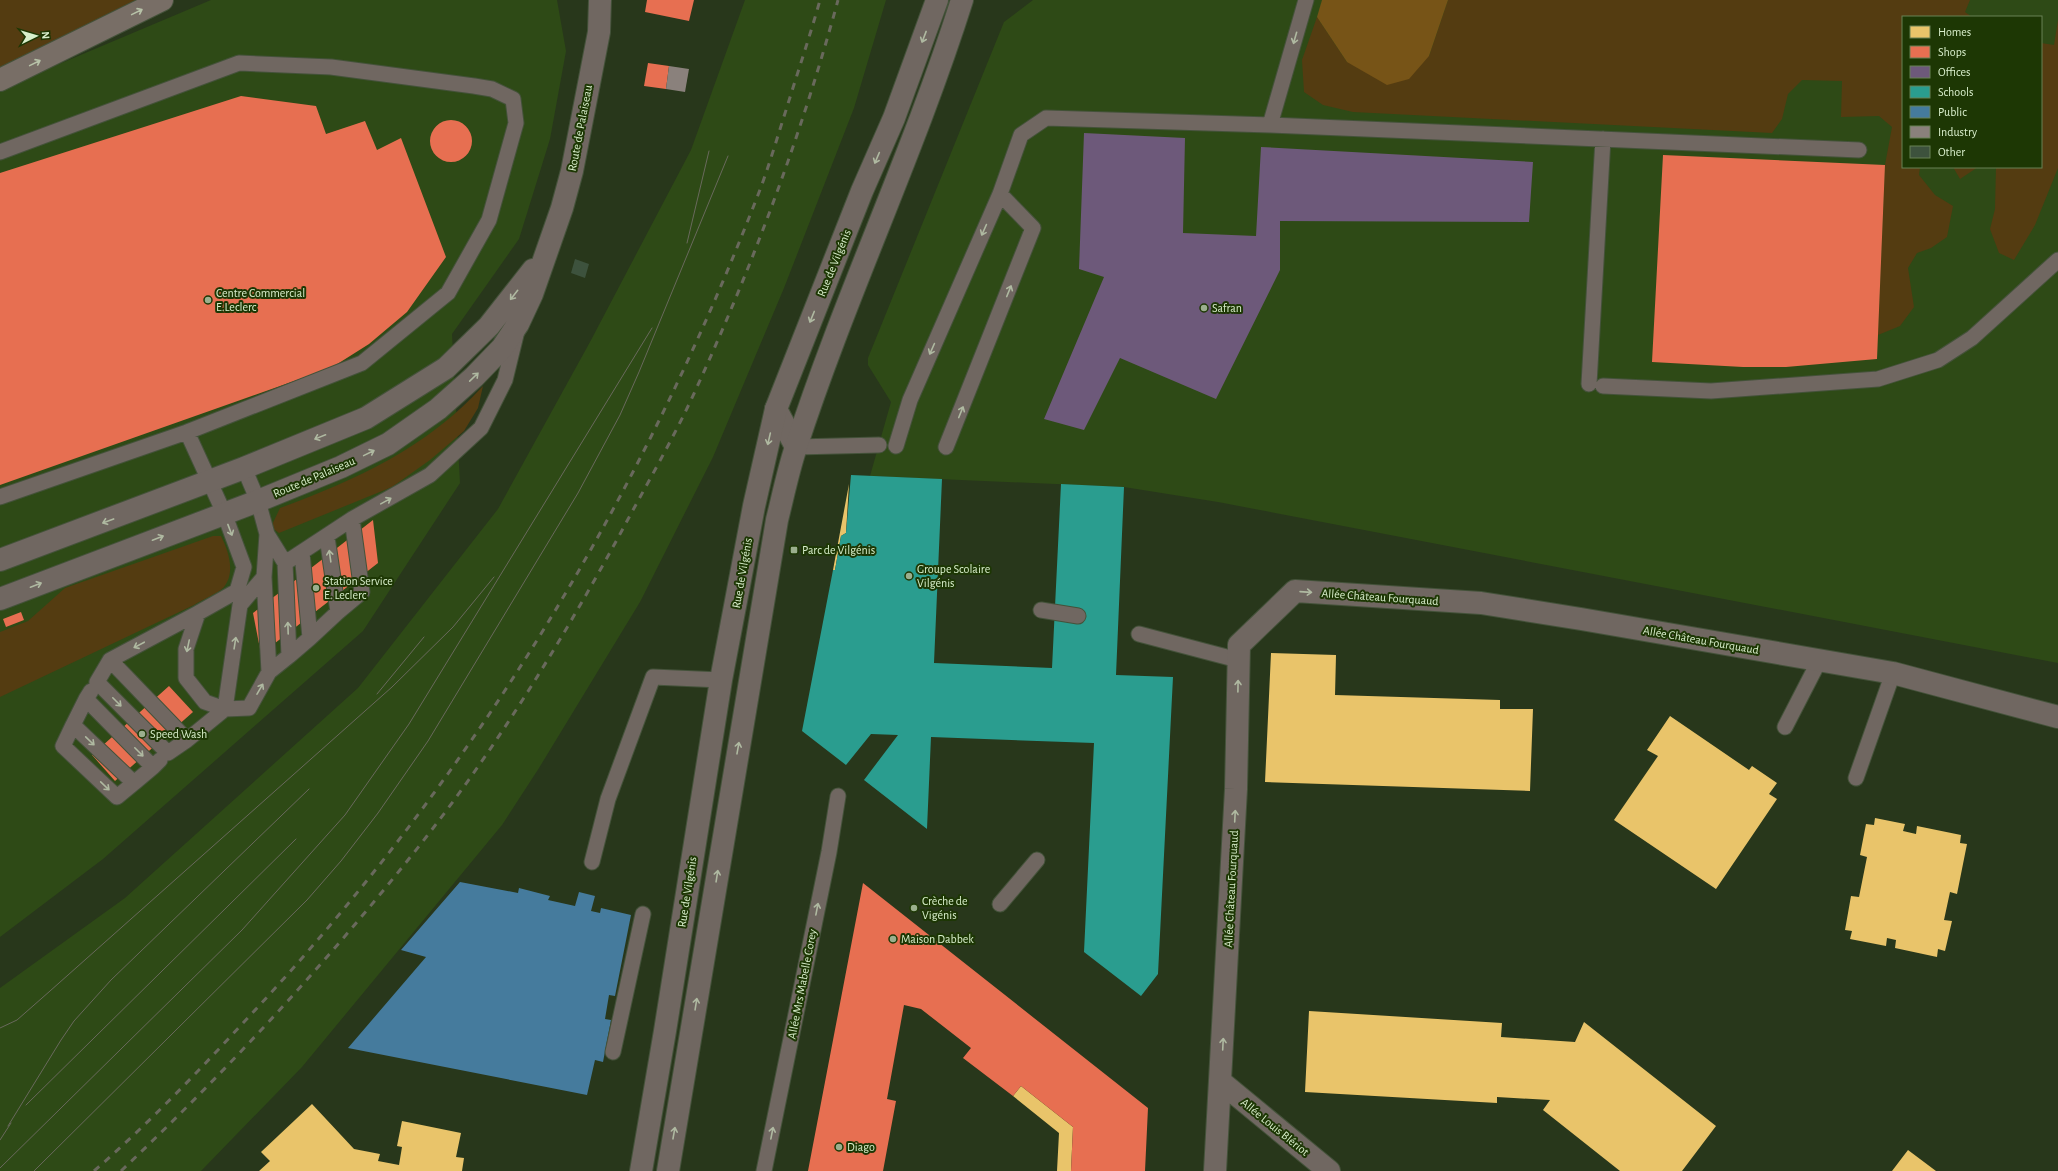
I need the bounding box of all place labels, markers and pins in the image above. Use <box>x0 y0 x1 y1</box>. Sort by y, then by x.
place label: Centre Commercial E.Leclerc <box>216 287 305 313</box>
marker: Centre Commercial E.Leclerc <box>203 295 213 305</box>
place label: Safran <box>1212 302 1242 314</box>
marker: Safran <box>1199 303 1209 313</box>
place label: Parc de Vilgénis <box>802 544 875 556</box>
marker: Parc de Vilgénis <box>789 545 799 555</box>
place label: Groupe Scolaire Vilgénis <box>917 563 990 589</box>
marker: Groupe Scolaire Vilgénis <box>904 571 914 581</box>
place label: Station Service E. Leclerc <box>324 575 393 601</box>
marker: Station Service E. Leclerc <box>311 583 321 593</box>
place label: Speed Wash <box>150 728 207 740</box>
marker: Speed Wash <box>137 729 147 739</box>
place label: Crèche de Vigénis <box>922 895 968 921</box>
marker: Crèche de Vigénis <box>909 903 919 913</box>
place label: Maison Dabbek <box>901 933 974 945</box>
marker: Maison Dabbek <box>888 934 898 944</box>
place label: Diago <box>847 1141 875 1153</box>
marker: Diago <box>834 1142 844 1152</box>

